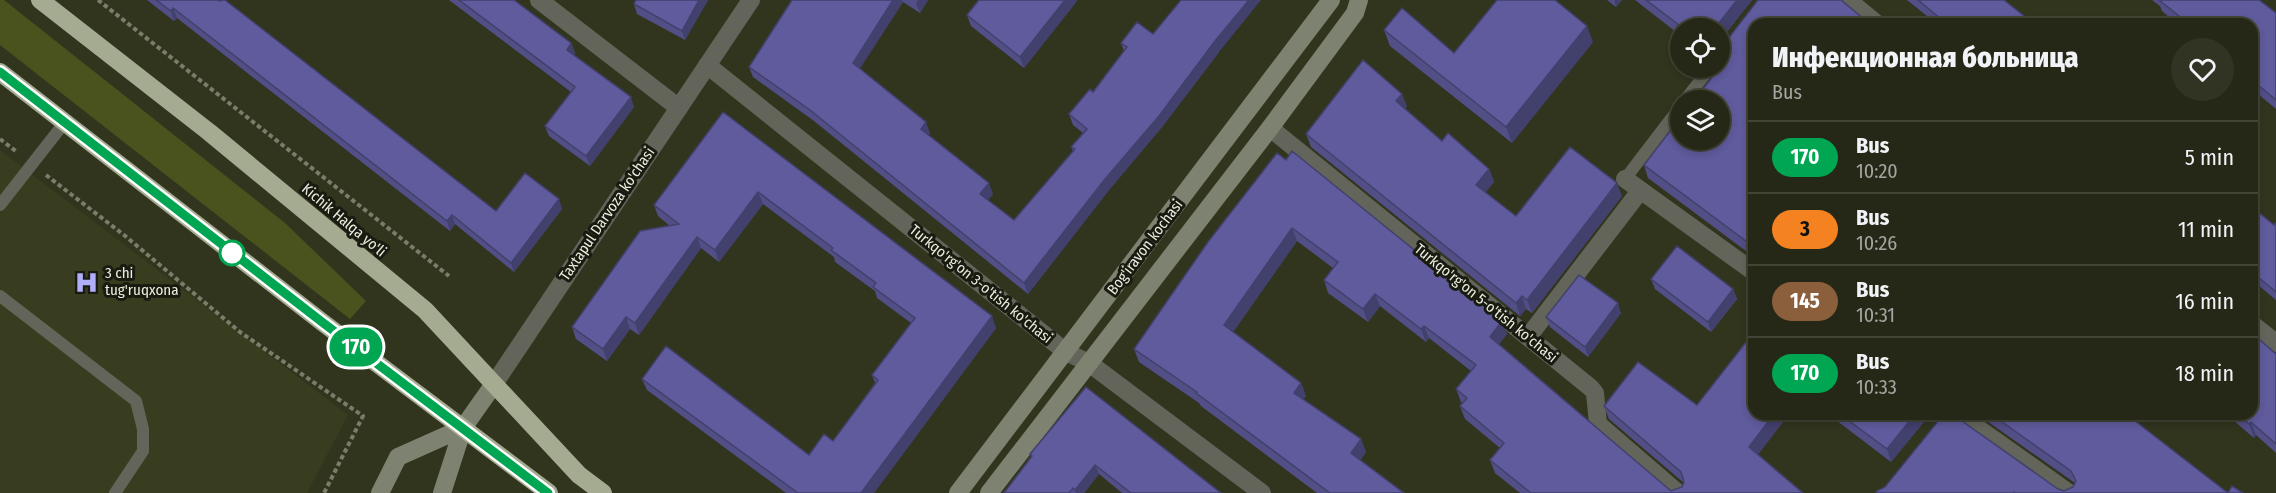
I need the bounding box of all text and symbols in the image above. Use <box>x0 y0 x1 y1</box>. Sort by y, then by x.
map controls <box>1670 18 1730 150</box>
button: locate <box>1670 18 1730 78</box>
button: heart <box>2171 38 2234 101</box>
text: Инфекционная больница <box>1772 41 2078 74</box>
text: Bus <box>1772 80 1802 104</box>
button: layers <box>1670 90 1730 150</box>
text: Bus <box>1856 132 1889 159</box>
street label: Taxtapul Darvoza ko'chasi <box>556 144 658 284</box>
text: 170 <box>1790 144 1820 170</box>
text: 5 min <box>2185 144 2234 171</box>
text: 10:20 <box>1856 159 1898 183</box>
street label: Kichik Halqa yo'li <box>298 179 390 261</box>
street label: Bog'iravon kochasi <box>1103 196 1187 298</box>
text: Bus <box>1856 204 1889 231</box>
text: 3 <box>1800 216 1810 242</box>
text: 11 min <box>2178 216 2234 243</box>
street label: Turkqo'rg'on 3-o'tish ko'chasi <box>906 221 1056 347</box>
text: 10:26 <box>1856 231 1897 255</box>
unlabelled marker <box>219 240 245 266</box>
street label: Turkqo'rg'on 5-o'tish ko'chasi <box>1411 240 1561 366</box>
place label: 3 chi tug'ruqxona <box>105 264 179 299</box>
hospital icon: 3 chi tug'ruqxona <box>74 269 100 295</box>
text: Bus <box>1856 276 1889 303</box>
text: 145 <box>1790 288 1820 314</box>
text: 16 min <box>2175 288 2234 315</box>
text: 10:31 <box>1856 303 1895 327</box>
line badge: 170 <box>322 328 391 366</box>
text: 170 <box>341 334 371 360</box>
text: Bus <box>1856 348 1889 375</box>
text: 170 <box>1790 360 1820 386</box>
text: 18 min <box>2175 360 2234 387</box>
text: 10:33 <box>1856 375 1897 399</box>

